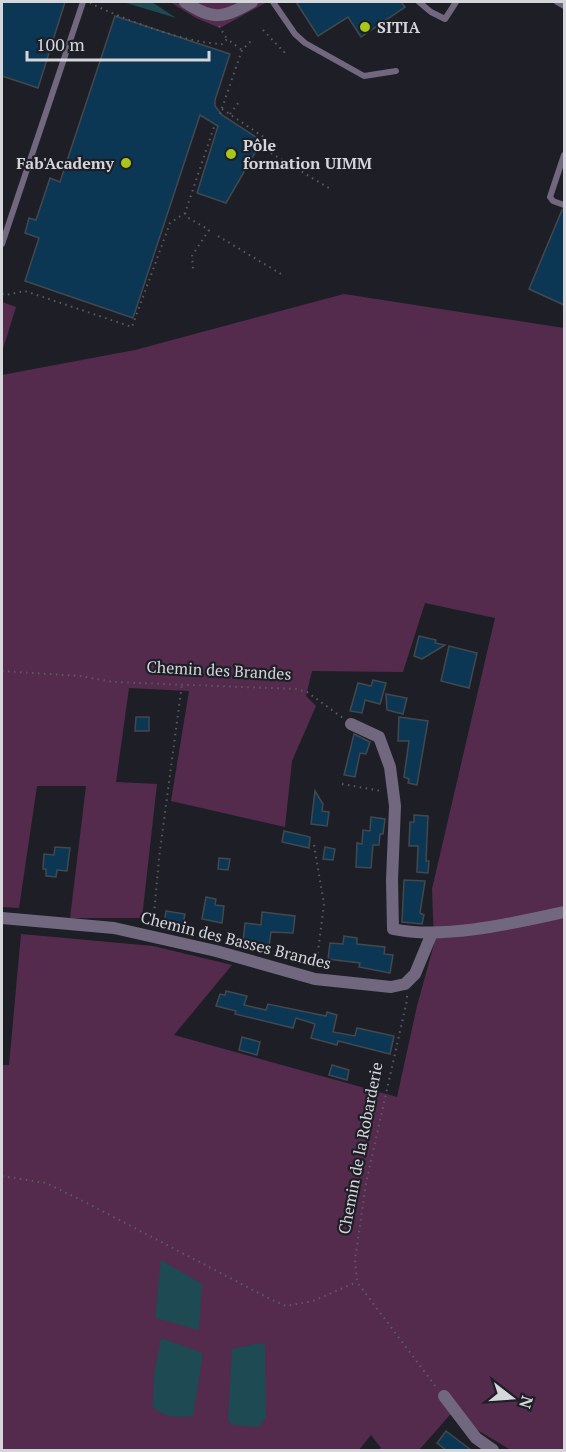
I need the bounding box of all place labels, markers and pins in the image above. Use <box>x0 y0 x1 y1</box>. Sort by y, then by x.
place label: SITIA <box>377 16 421 38</box>
marker: SITIA <box>358 20 372 34</box>
place label: Pôle formation UIMM <box>243 134 372 174</box>
marker: Pôle formation UIMM <box>224 147 238 161</box>
place label: Fab'Academy <box>16 152 115 174</box>
marker: Fab'Academy <box>119 156 133 170</box>

